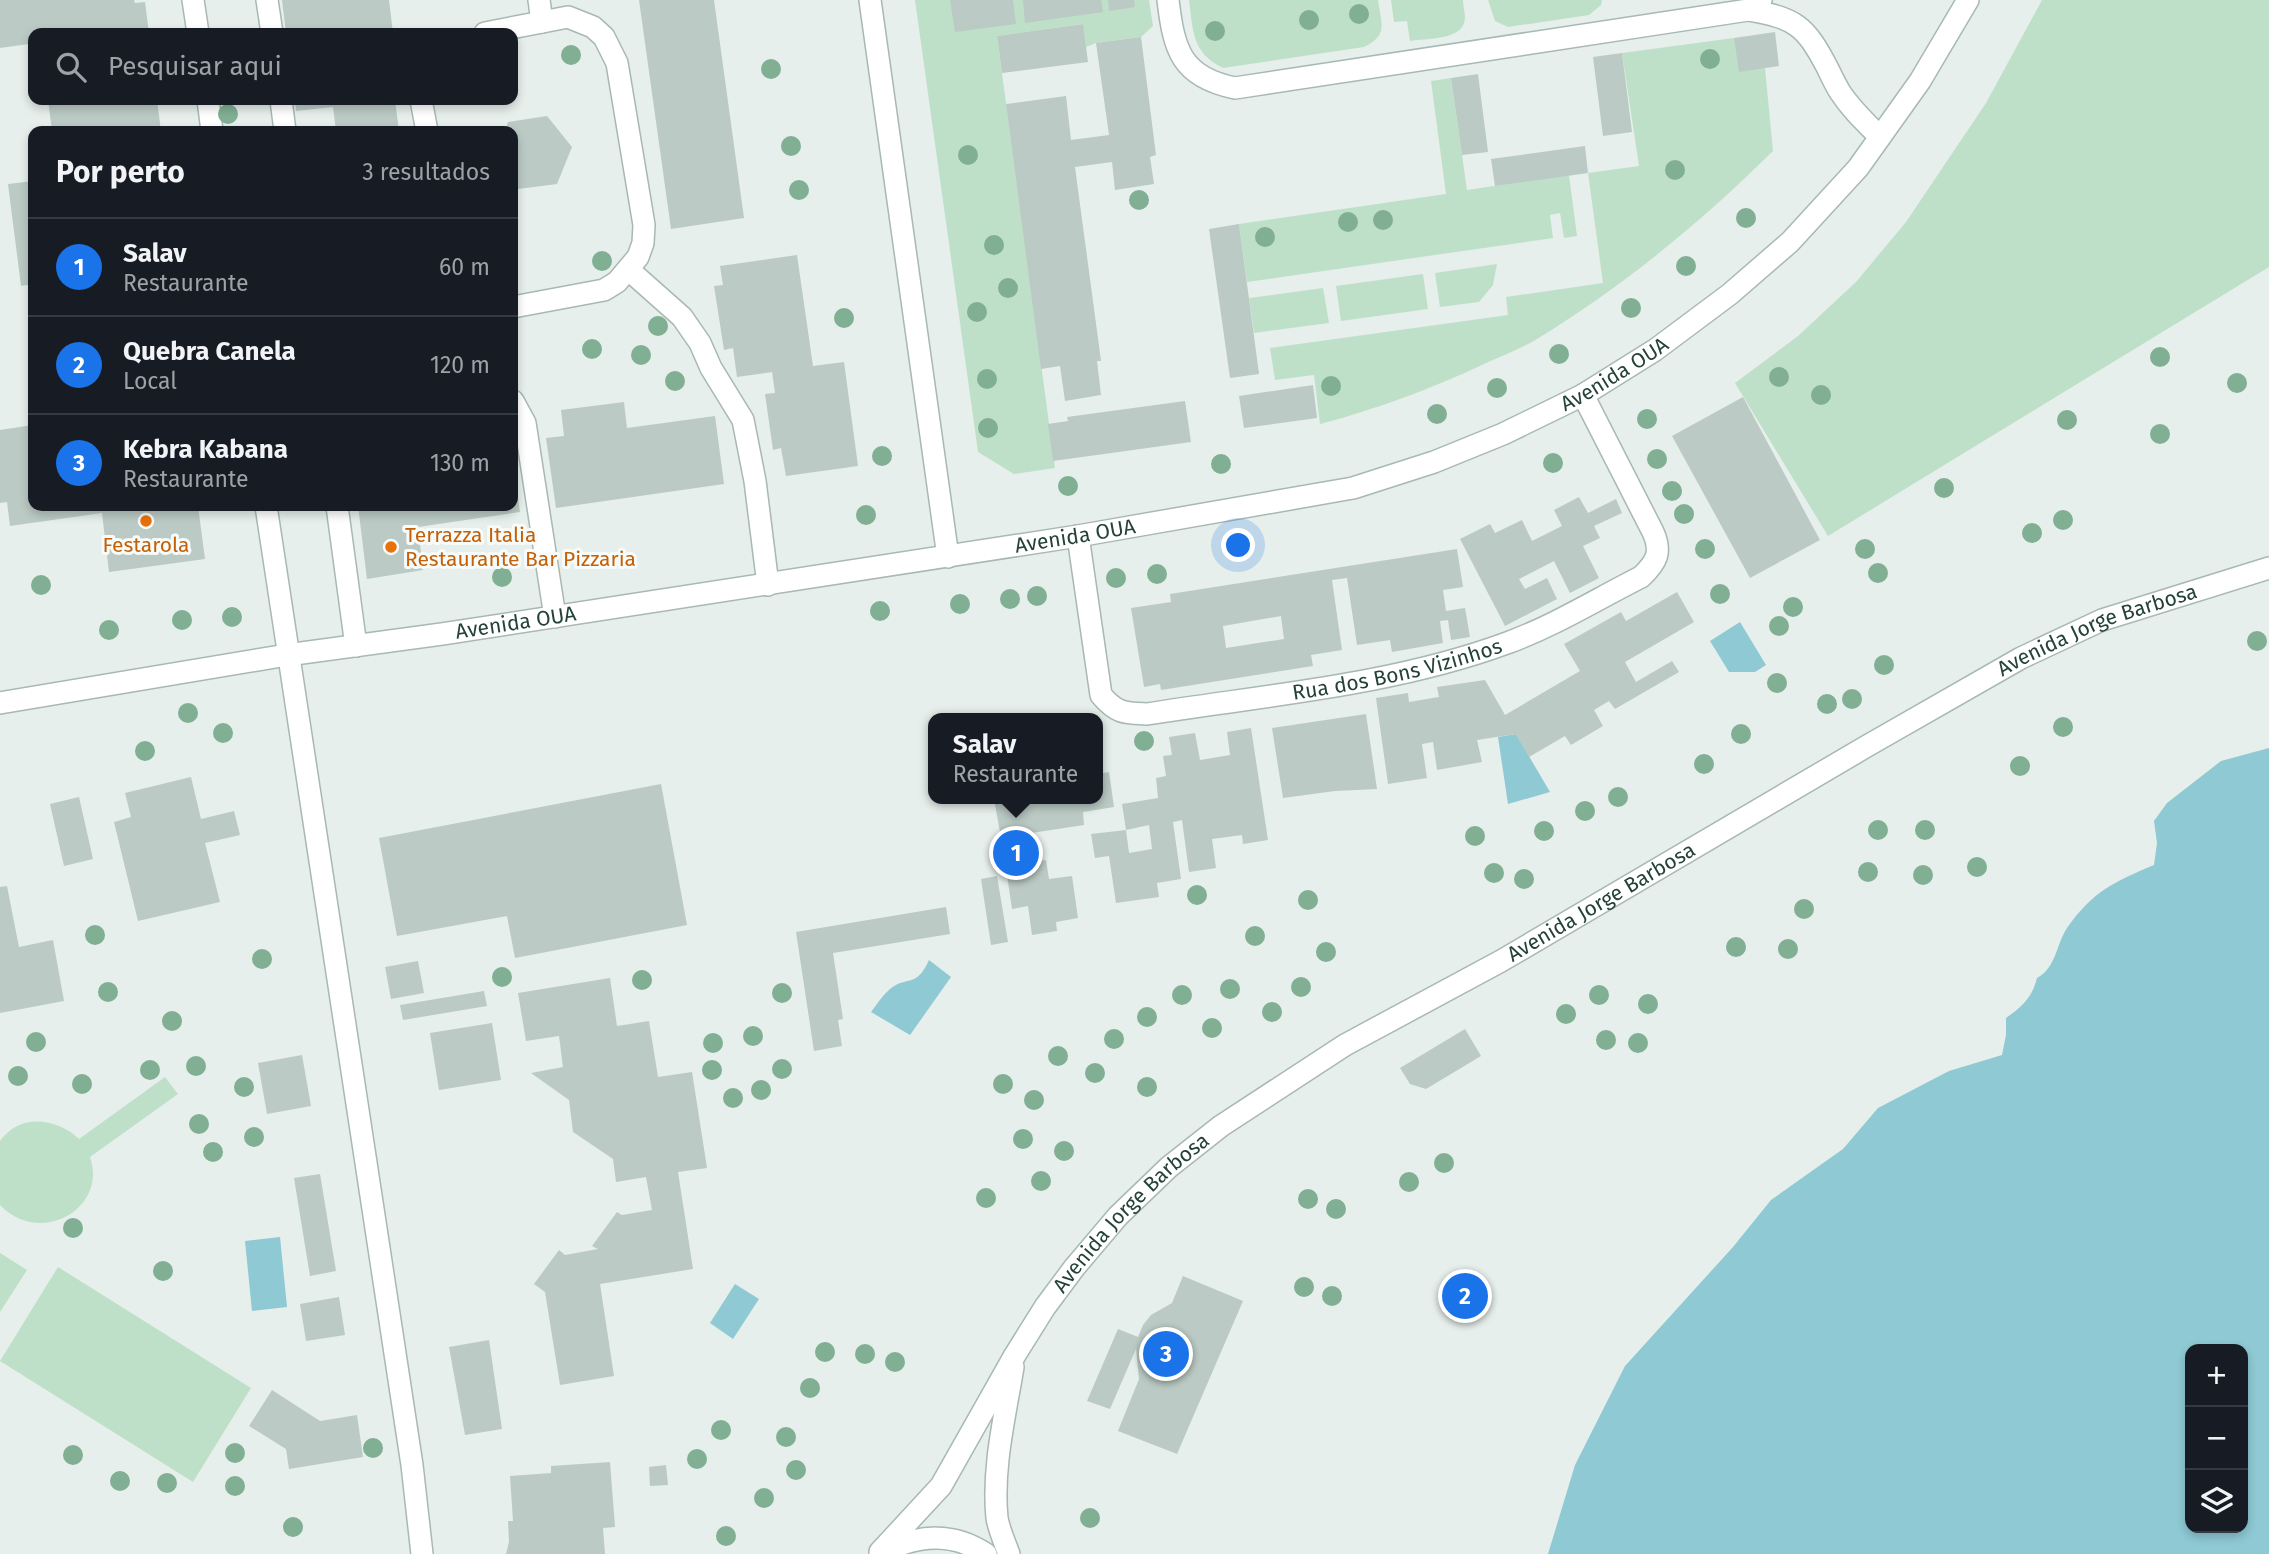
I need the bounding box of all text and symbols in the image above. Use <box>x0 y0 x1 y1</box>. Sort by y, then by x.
search box <box>28 28 518 105</box>
icon: search <box>52 48 90 86</box>
text: Pesquisar aqui <box>108 51 282 82</box>
text: Por perto <box>56 154 185 190</box>
text: 3 resultados <box>362 158 490 186</box>
text: Salav <box>123 238 187 269</box>
text: 1 <box>74 253 84 281</box>
text: 60 m <box>439 253 490 281</box>
text: Restaurante <box>123 269 248 297</box>
street label: Avenida OUA <box>1556 332 1674 417</box>
text: Quebra Canela <box>123 336 296 367</box>
text: 2 <box>73 351 85 379</box>
text: 120 m <box>430 351 490 379</box>
text: Local <box>123 367 177 395</box>
text: Kebra Kabana <box>123 434 288 465</box>
text: 3 <box>73 449 85 477</box>
text: 130 m <box>430 449 490 477</box>
text: Restaurante <box>123 465 248 493</box>
marker: Festarola <box>138 513 154 529</box>
street label: Avenida OUA <box>1013 513 1137 559</box>
place label: Terrazza Italia Restaurante Bar Pizzaria <box>405 522 636 572</box>
your location <box>1221 528 1255 562</box>
place label: Festarola <box>103 532 189 558</box>
marker: Terrazza Italia Restaurante Bar Pizzaria <box>383 539 399 555</box>
street label: Avenida Jorge Barbosa <box>1992 578 2200 682</box>
street label: Avenida OUA <box>454 601 578 645</box>
street label: Rua dos Bons Vizinhos <box>1291 633 1506 706</box>
popup <box>928 713 1103 804</box>
text: Salav <box>953 729 1016 760</box>
text: Restaurante <box>953 760 1078 788</box>
pin: 1 <box>993 827 1039 879</box>
street label: Avenida Jorge Barbosa <box>1502 837 1700 968</box>
street label: Avenida Jorge Barbosa <box>1047 1127 1214 1298</box>
pin: 2 <box>1442 1270 1488 1322</box>
pin: 3 <box>1143 1328 1189 1380</box>
map controls <box>2185 1344 2248 1533</box>
button: + <box>2185 1344 2248 1407</box>
button: − <box>2185 1407 2248 1470</box>
button: layers <box>2185 1470 2248 1533</box>

